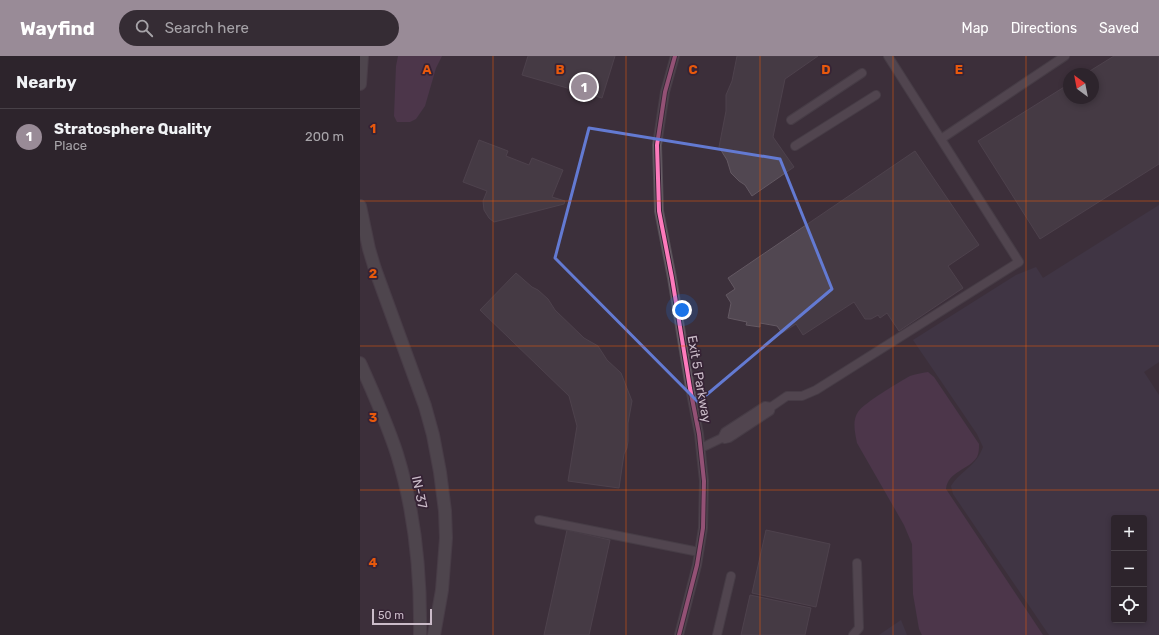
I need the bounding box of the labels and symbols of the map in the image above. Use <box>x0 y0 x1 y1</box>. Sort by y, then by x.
text: A <box>422 62 432 77</box>
text: B <box>555 62 565 77</box>
text: C <box>688 62 698 77</box>
text: D <box>821 62 831 77</box>
text: E <box>955 62 963 77</box>
north arrow <box>1063 68 1099 104</box>
pin: 1 <box>571 72 597 102</box>
text: 1 <box>370 121 376 136</box>
text: 2 <box>369 266 377 281</box>
your location <box>672 300 692 320</box>
street label: Exit 5 Parkway <box>684 334 715 424</box>
text: 3 <box>369 410 378 425</box>
street label: IN-37 <box>409 474 430 510</box>
text: 4 <box>369 555 378 570</box>
scale bar <box>372 607 432 626</box>

